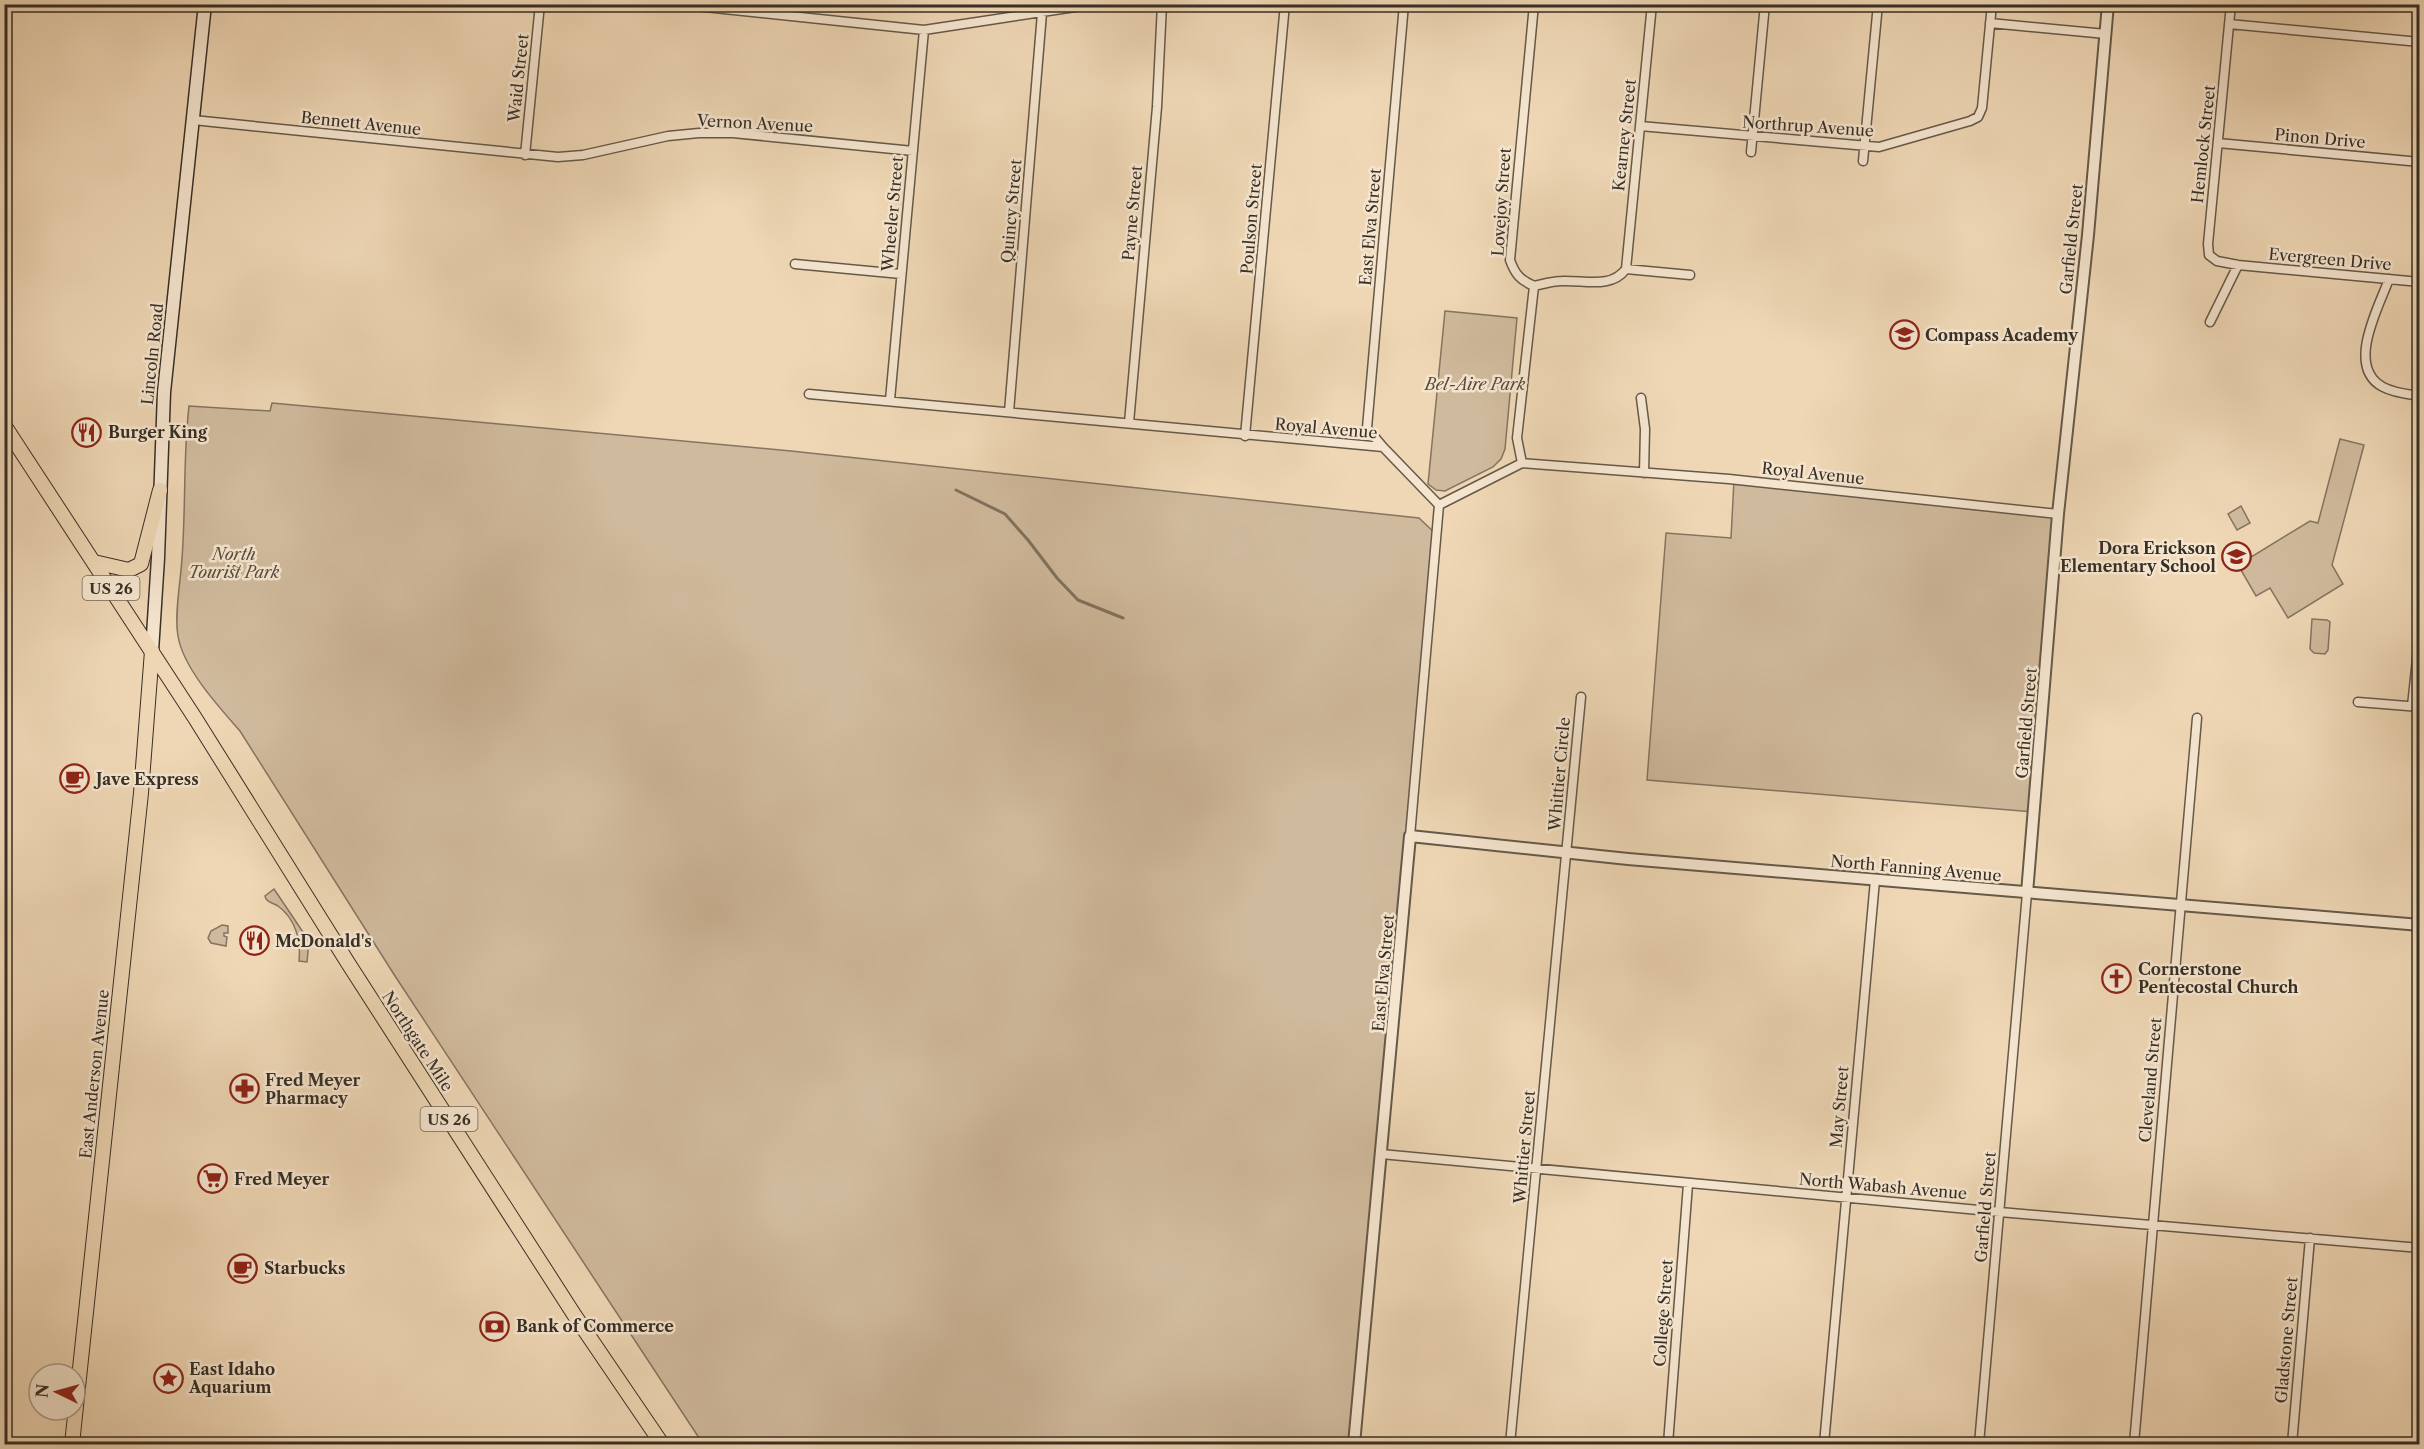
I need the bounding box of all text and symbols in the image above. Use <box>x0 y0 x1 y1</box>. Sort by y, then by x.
street label: Waid Street <box>503 32 533 124</box>
street label: Kearney Street <box>1608 78 1640 192</box>
street label: Hemlock Street <box>2187 84 2219 204</box>
street label: Bennett Avenue <box>300 107 422 139</box>
street label: Vernon Avenue <box>695 110 814 136</box>
street label: Northrup Avenue <box>1741 111 1875 141</box>
street label: Pinon Drive <box>2274 124 2366 152</box>
street label: Lovejoy Street <box>1487 147 1515 257</box>
street label: Wheeler Street <box>877 155 907 273</box>
street label: Quincy Street <box>996 158 1026 264</box>
street label: Poulson Street <box>1236 163 1266 275</box>
street label: Payne Street <box>1118 164 1146 262</box>
street label: East Elva Street <box>1355 167 1385 287</box>
street label: Garfield Street <box>2055 182 2087 295</box>
street label: Evergreen Drive <box>2268 244 2392 274</box>
street label: Lincoln Road <box>137 302 167 406</box>
school or university icon: Compass Academy <box>1888 319 1920 351</box>
place label: Compass Academy <box>1925 325 2079 345</box>
park label: Bel-Aire Park <box>1423 374 1526 394</box>
street label: Royal Avenue <box>1274 414 1378 442</box>
restaurant icon: Burger King <box>71 416 103 448</box>
place label: Burger King <box>108 422 208 442</box>
street label: Royal Avenue <box>1761 458 1865 488</box>
place label: Dora Erickson Elementary School <box>2060 538 2216 576</box>
school or university icon: Dora Erickson Elementary School <box>2221 541 2253 573</box>
park label: North Tourist Park <box>189 544 280 582</box>
road number: US 26 <box>82 576 140 600</box>
street label: Garfield Street <box>2011 666 2041 779</box>
street label: Whittier Circle <box>1544 716 1574 833</box>
cafe icon: Jave Express <box>59 763 91 795</box>
place label: Jave Express <box>93 769 199 789</box>
street label: North Fanning Avenue <box>1830 851 2002 885</box>
street label: East Elva Street <box>1368 913 1398 1033</box>
restaurant icon: McDonald's <box>238 925 270 957</box>
place label: McDonald's <box>275 931 372 951</box>
place label: Cornerstone Pentecostal Church <box>2138 959 2299 997</box>
church icon: Cornerstone Pentecostal Church <box>2101 962 2133 994</box>
street label: Northgate Mile <box>378 987 458 1095</box>
street label: East Anderson Avenue <box>75 988 113 1160</box>
street label: Cleveland Street <box>2135 1016 2165 1143</box>
street label: May Street <box>1825 1065 1853 1149</box>
place label: Fred Meyer Pharmacy <box>265 1070 360 1108</box>
pharmacy icon: Fred Meyer Pharmacy <box>228 1073 260 1105</box>
street label: Whittier Street <box>1509 1089 1539 1206</box>
road number: US 26 <box>420 1107 478 1131</box>
street label: Garfield Street <box>1970 1150 2000 1263</box>
supermarket icon: Fred Meyer <box>197 1163 229 1195</box>
place label: Fred Meyer <box>234 1169 329 1189</box>
street label: North Wabash Avenue <box>1798 1169 1968 1203</box>
cafe icon: Starbucks <box>227 1252 259 1284</box>
place label: Starbucks <box>264 1258 346 1278</box>
street label: College Street <box>1649 1258 1677 1367</box>
street label: Gladstone Street <box>2271 1276 2302 1404</box>
bank icon: Bank of Commerce <box>479 1310 511 1342</box>
place label: Bank of Commerce <box>516 1316 674 1336</box>
place label: East Idaho Aquarium <box>188 1359 275 1397</box>
north arrow <box>27 1362 87 1422</box>
place icon: East Idaho Aquarium <box>152 1362 184 1394</box>
text: N <box>31 1383 53 1398</box>

